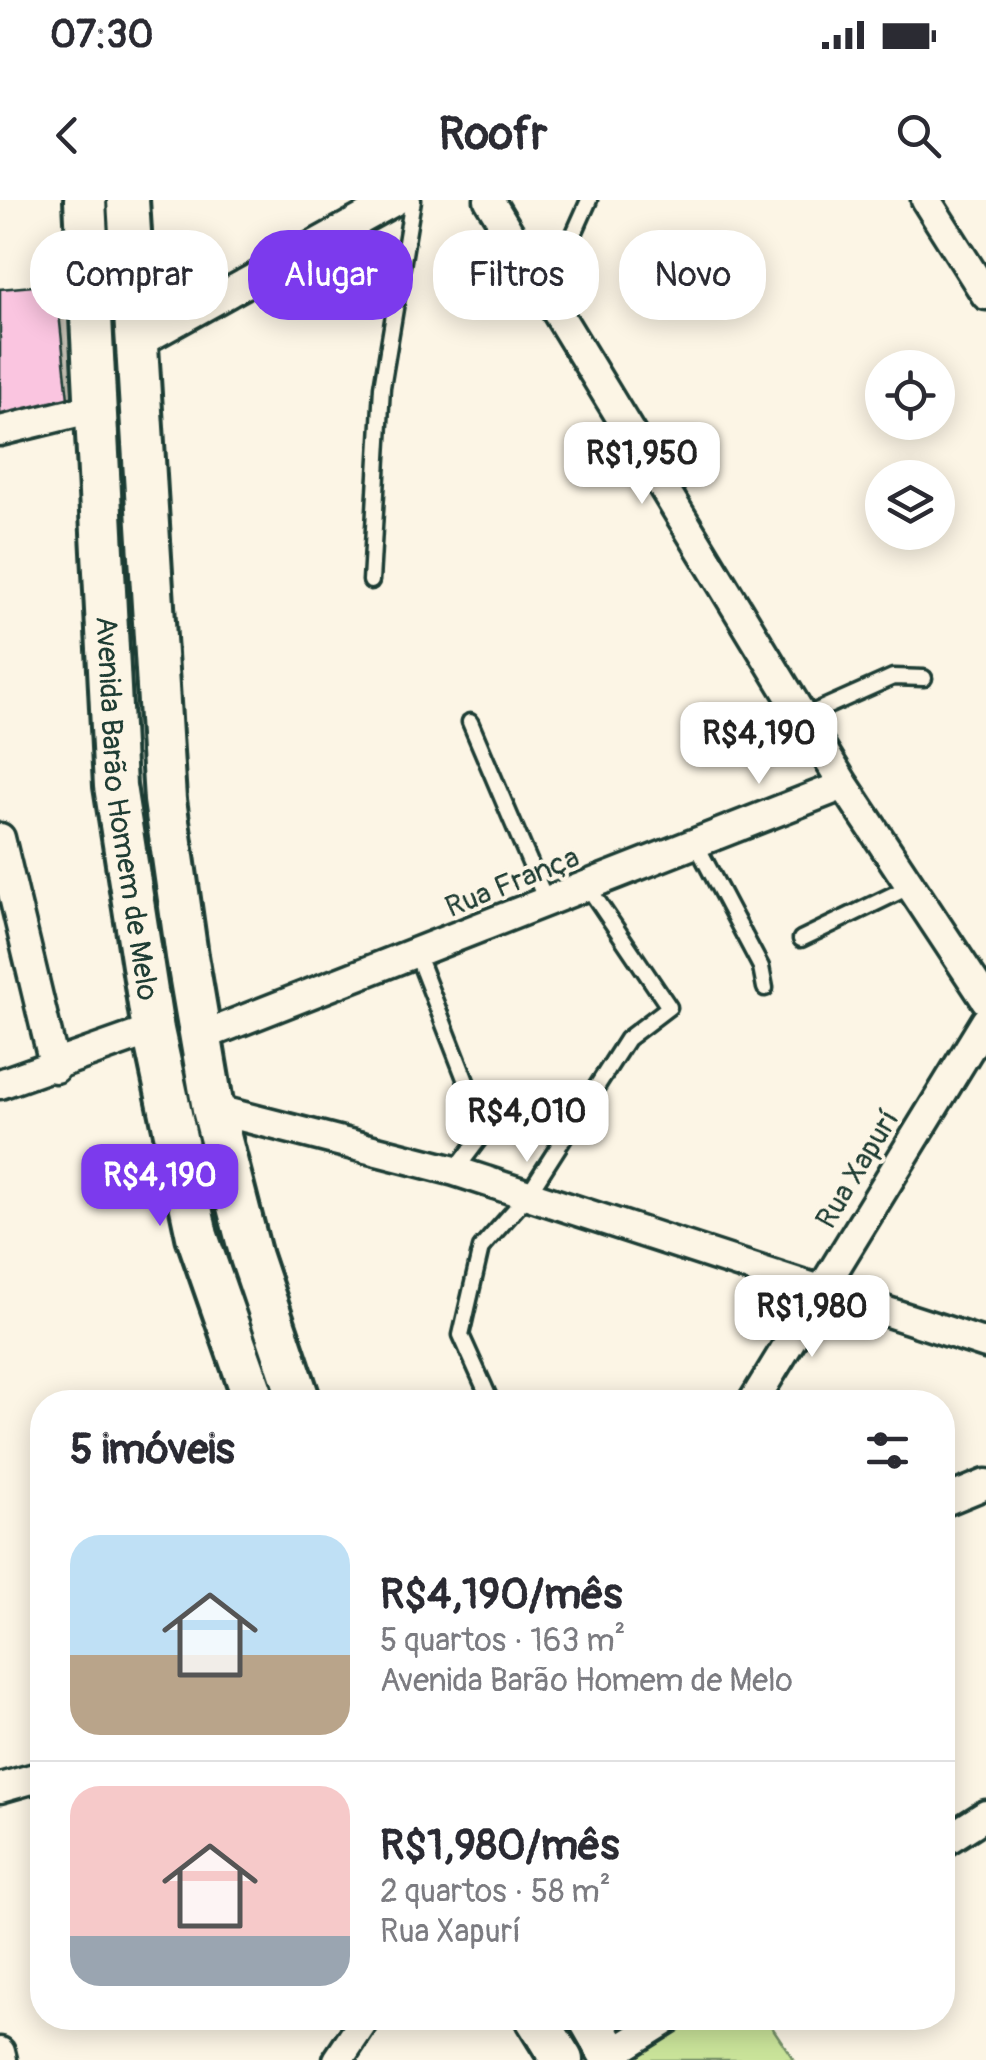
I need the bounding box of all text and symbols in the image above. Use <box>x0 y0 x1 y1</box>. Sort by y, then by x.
text: 07:30 <box>50 11 153 59</box>
text: Roofr <box>439 107 547 163</box>
icon: back <box>40 108 95 163</box>
icon: search <box>891 108 946 163</box>
chip: Comprar <box>30 230 228 320</box>
chip: Alugar <box>248 230 413 320</box>
chip: Filtros <box>433 230 599 320</box>
chip: Novo <box>619 230 766 320</box>
map controls <box>865 350 955 550</box>
button: locate <box>865 350 955 440</box>
pin: R$1,950 <box>550 422 734 507</box>
text: R$1,950 <box>586 434 698 474</box>
button: layers <box>865 460 955 550</box>
street label: Avenida Barão Homem de Melo <box>87 615 166 1003</box>
pin: R$4,190 <box>667 702 851 787</box>
text: R$4,190 <box>702 714 816 754</box>
street label: Rua França <box>440 839 585 926</box>
pin: R$4,010 <box>435 1080 619 1165</box>
text: R$4,010 <box>468 1092 586 1132</box>
street label: Rua Xapurí <box>808 1103 907 1235</box>
pin: R$4,190 <box>68 1144 252 1229</box>
text: R$4,190 <box>103 1156 217 1196</box>
pin: R$1,980 <box>720 1275 904 1360</box>
text: R$1,980 <box>757 1287 867 1327</box>
icon: filters <box>860 1423 915 1478</box>
text: 5 imóveis <box>70 1424 234 1476</box>
text: R$4,190/mês <box>380 1569 622 1621</box>
icon: home <box>150 1575 270 1695</box>
text: 5 quartos · 163 m² <box>380 1621 626 1661</box>
text: Avenida Barão Homem de Melo <box>380 1661 793 1701</box>
text: R$1,980/mês <box>380 1820 619 1872</box>
icon: home <box>150 1826 270 1946</box>
text: 2 quartos · 58 m² <box>380 1872 611 1912</box>
text: Rua Xapurí <box>380 1912 521 1952</box>

